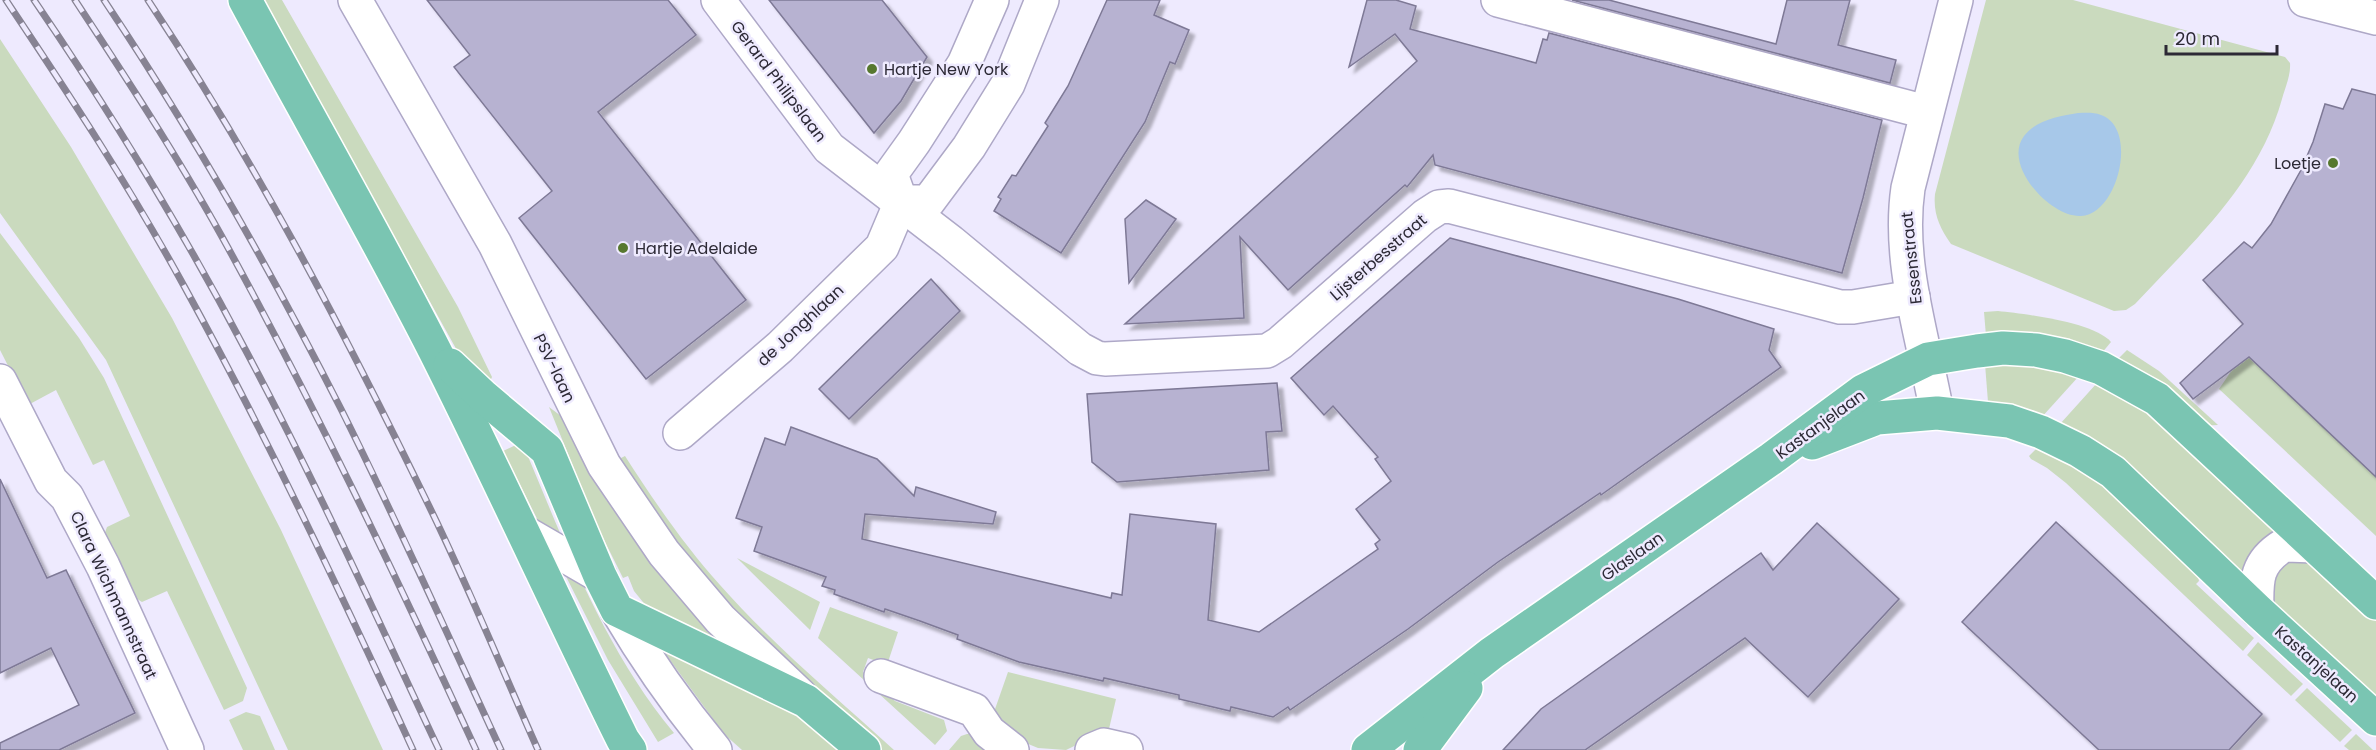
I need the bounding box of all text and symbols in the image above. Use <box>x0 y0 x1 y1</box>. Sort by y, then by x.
street label: Gerard Philipslaan <box>725 16 832 147</box>
scale bar <box>2166 18 2277 56</box>
text: 20 m <box>2175 26 2220 51</box>
place label: Hartje New York <box>884 58 1009 81</box>
marker: Hartje New York <box>865 62 879 76</box>
place label: Loetje <box>2274 152 2321 175</box>
marker: Loetje <box>2326 156 2340 170</box>
street label: Lijsterbesstraat <box>1325 209 1432 306</box>
street label: Essenstraat <box>1895 210 1928 305</box>
place label: Hartje Adelaide <box>635 237 758 260</box>
marker: Hartje Adelaide <box>616 241 630 255</box>
street label: de Jonghlaan <box>752 279 849 372</box>
street label: PSV-laan <box>528 330 581 407</box>
street label: Kastanjelaan <box>1771 384 1870 465</box>
street label: Clara Wichmannstraat <box>64 507 163 683</box>
street label: Glaslaan <box>1596 527 1668 586</box>
street label: Kastanjelaan <box>2270 621 2364 708</box>

